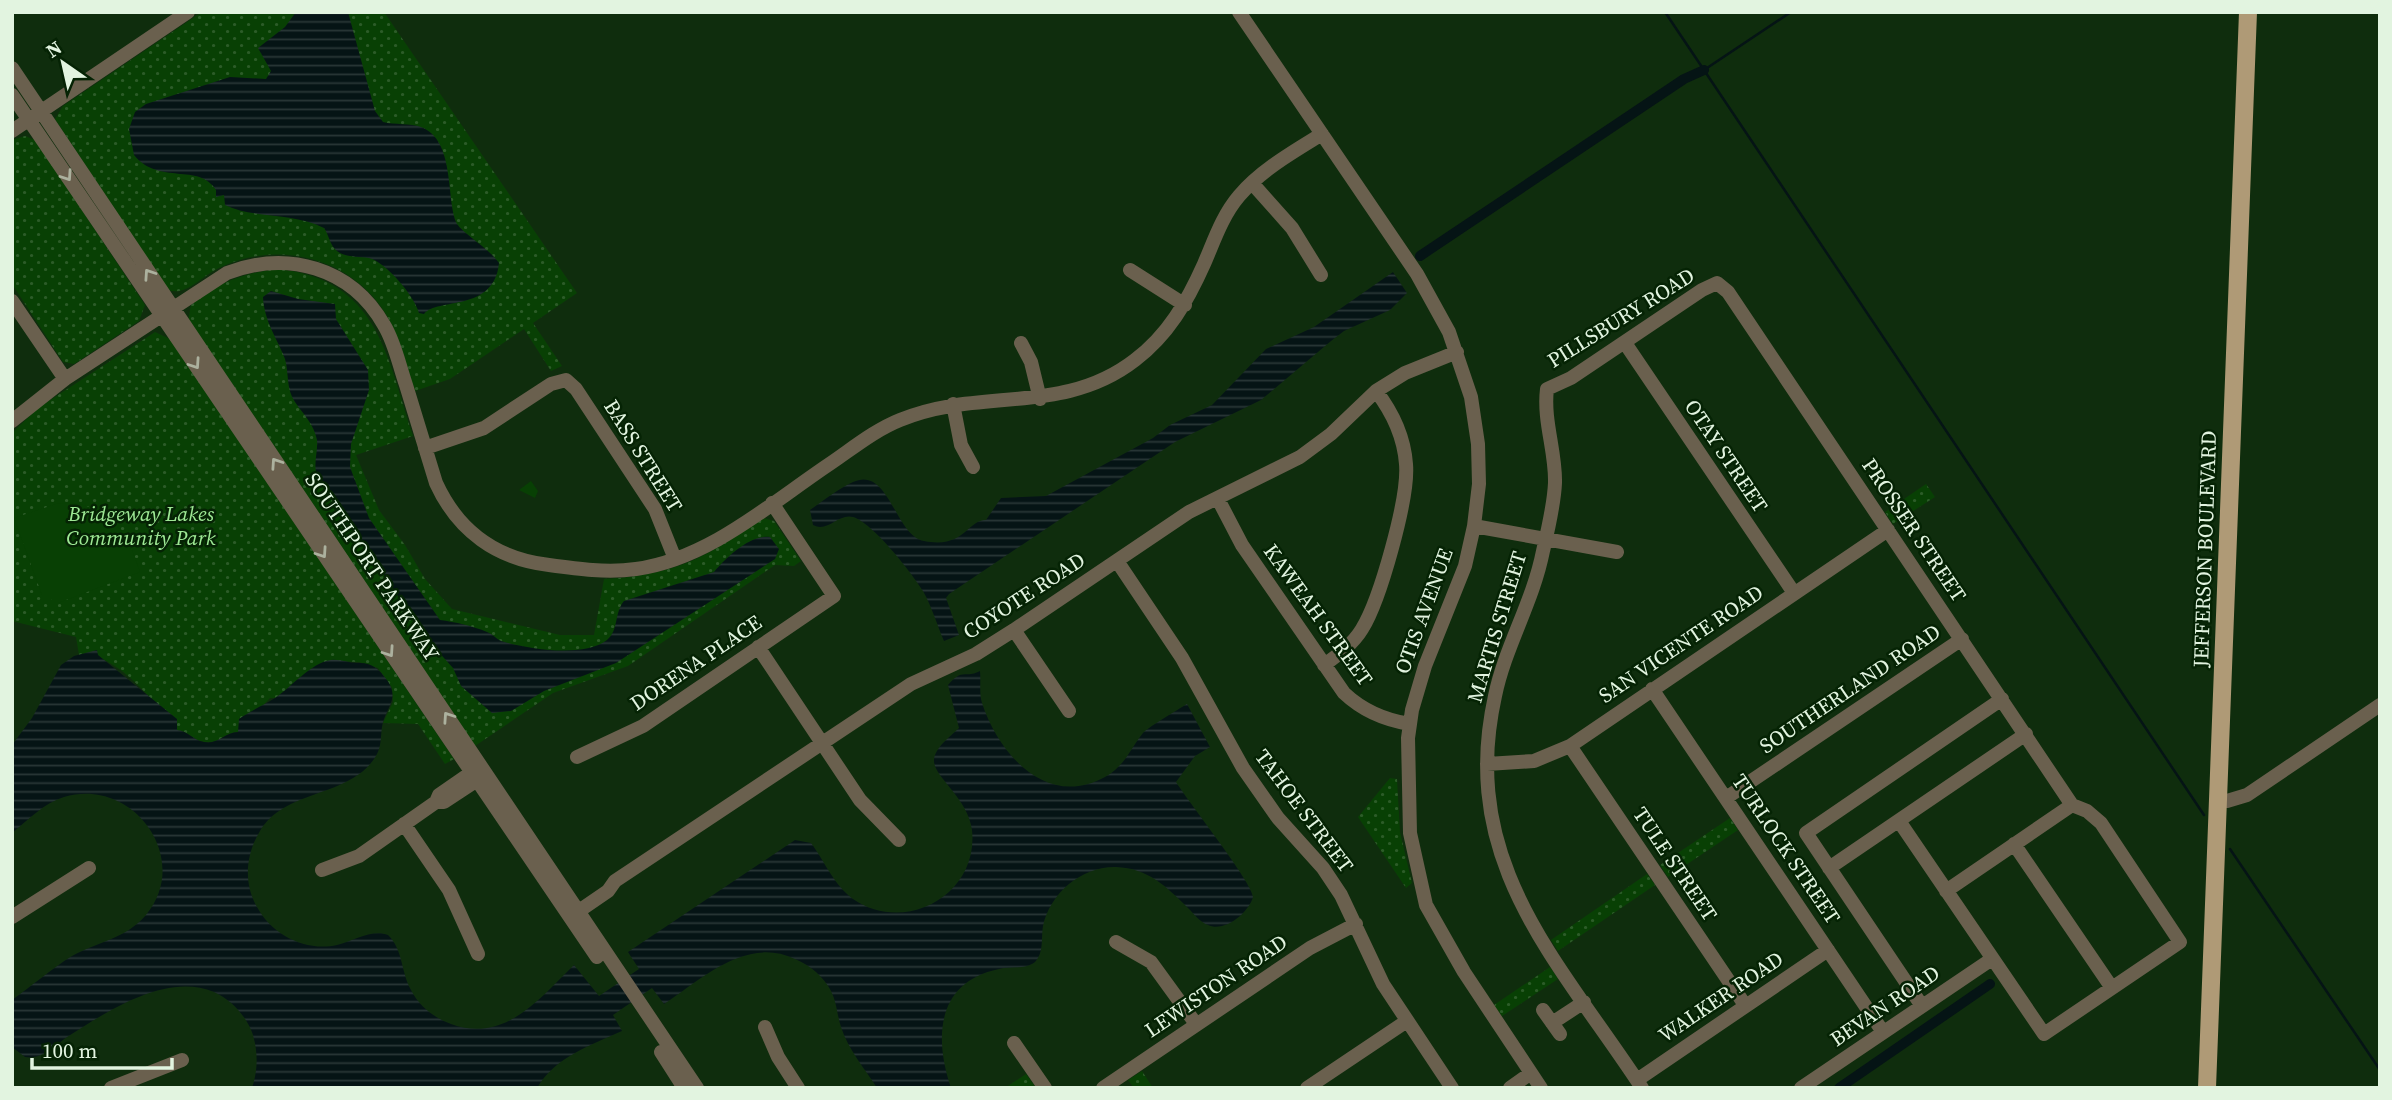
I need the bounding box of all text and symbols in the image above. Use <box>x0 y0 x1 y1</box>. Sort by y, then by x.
north arrow <box>28 28 98 98</box>
text: N <box>40 34 67 64</box>
one-way arrow <box>59 168 71 181</box>
street label: PILLSBURY ROAD <box>1542 261 1700 374</box>
one-way arrow <box>145 269 157 282</box>
one-way arrow <box>187 357 200 370</box>
street label: BASS STREET <box>597 394 690 518</box>
street label: OTAY STREET <box>1678 394 1775 518</box>
street label: JEFFERSON BOULEVARD <box>2186 430 2223 669</box>
street label: PROSSER STREET <box>1856 452 1973 608</box>
one-way arrow <box>272 458 284 471</box>
street label: SOUTHPORT PARKWAY <box>298 467 447 667</box>
park label: Bridgeway Lakes Community Park <box>66 499 216 552</box>
street label: KAWEAH STREET <box>1257 538 1380 692</box>
street label: OTIS AVENUE <box>1387 544 1460 678</box>
one-way arrow <box>314 545 326 558</box>
street label: COYOTE ROAD <box>957 545 1090 646</box>
street label: MARTIS STREET <box>1460 547 1533 706</box>
street label: SAN VICENTE ROAD <box>1593 578 1769 709</box>
street label: DORENA PLACE <box>624 608 767 717</box>
street label: SOUTHERLAND ROAD <box>1753 617 1946 760</box>
one-way arrow <box>381 645 394 658</box>
one-way arrow <box>444 712 456 725</box>
street label: TAHOE STREET <box>1248 743 1361 879</box>
street label: TURLOCK STREET <box>1725 768 1848 930</box>
street label: TULE STREET <box>1627 801 1724 927</box>
street label: LEWISTON ROAD <box>1139 927 1293 1044</box>
street label: WALKER ROAD <box>1653 944 1789 1049</box>
street label: BEVAN ROAD <box>1824 958 1945 1053</box>
scale bar <box>32 1026 172 1070</box>
text: 100 m <box>42 1036 97 1065</box>

